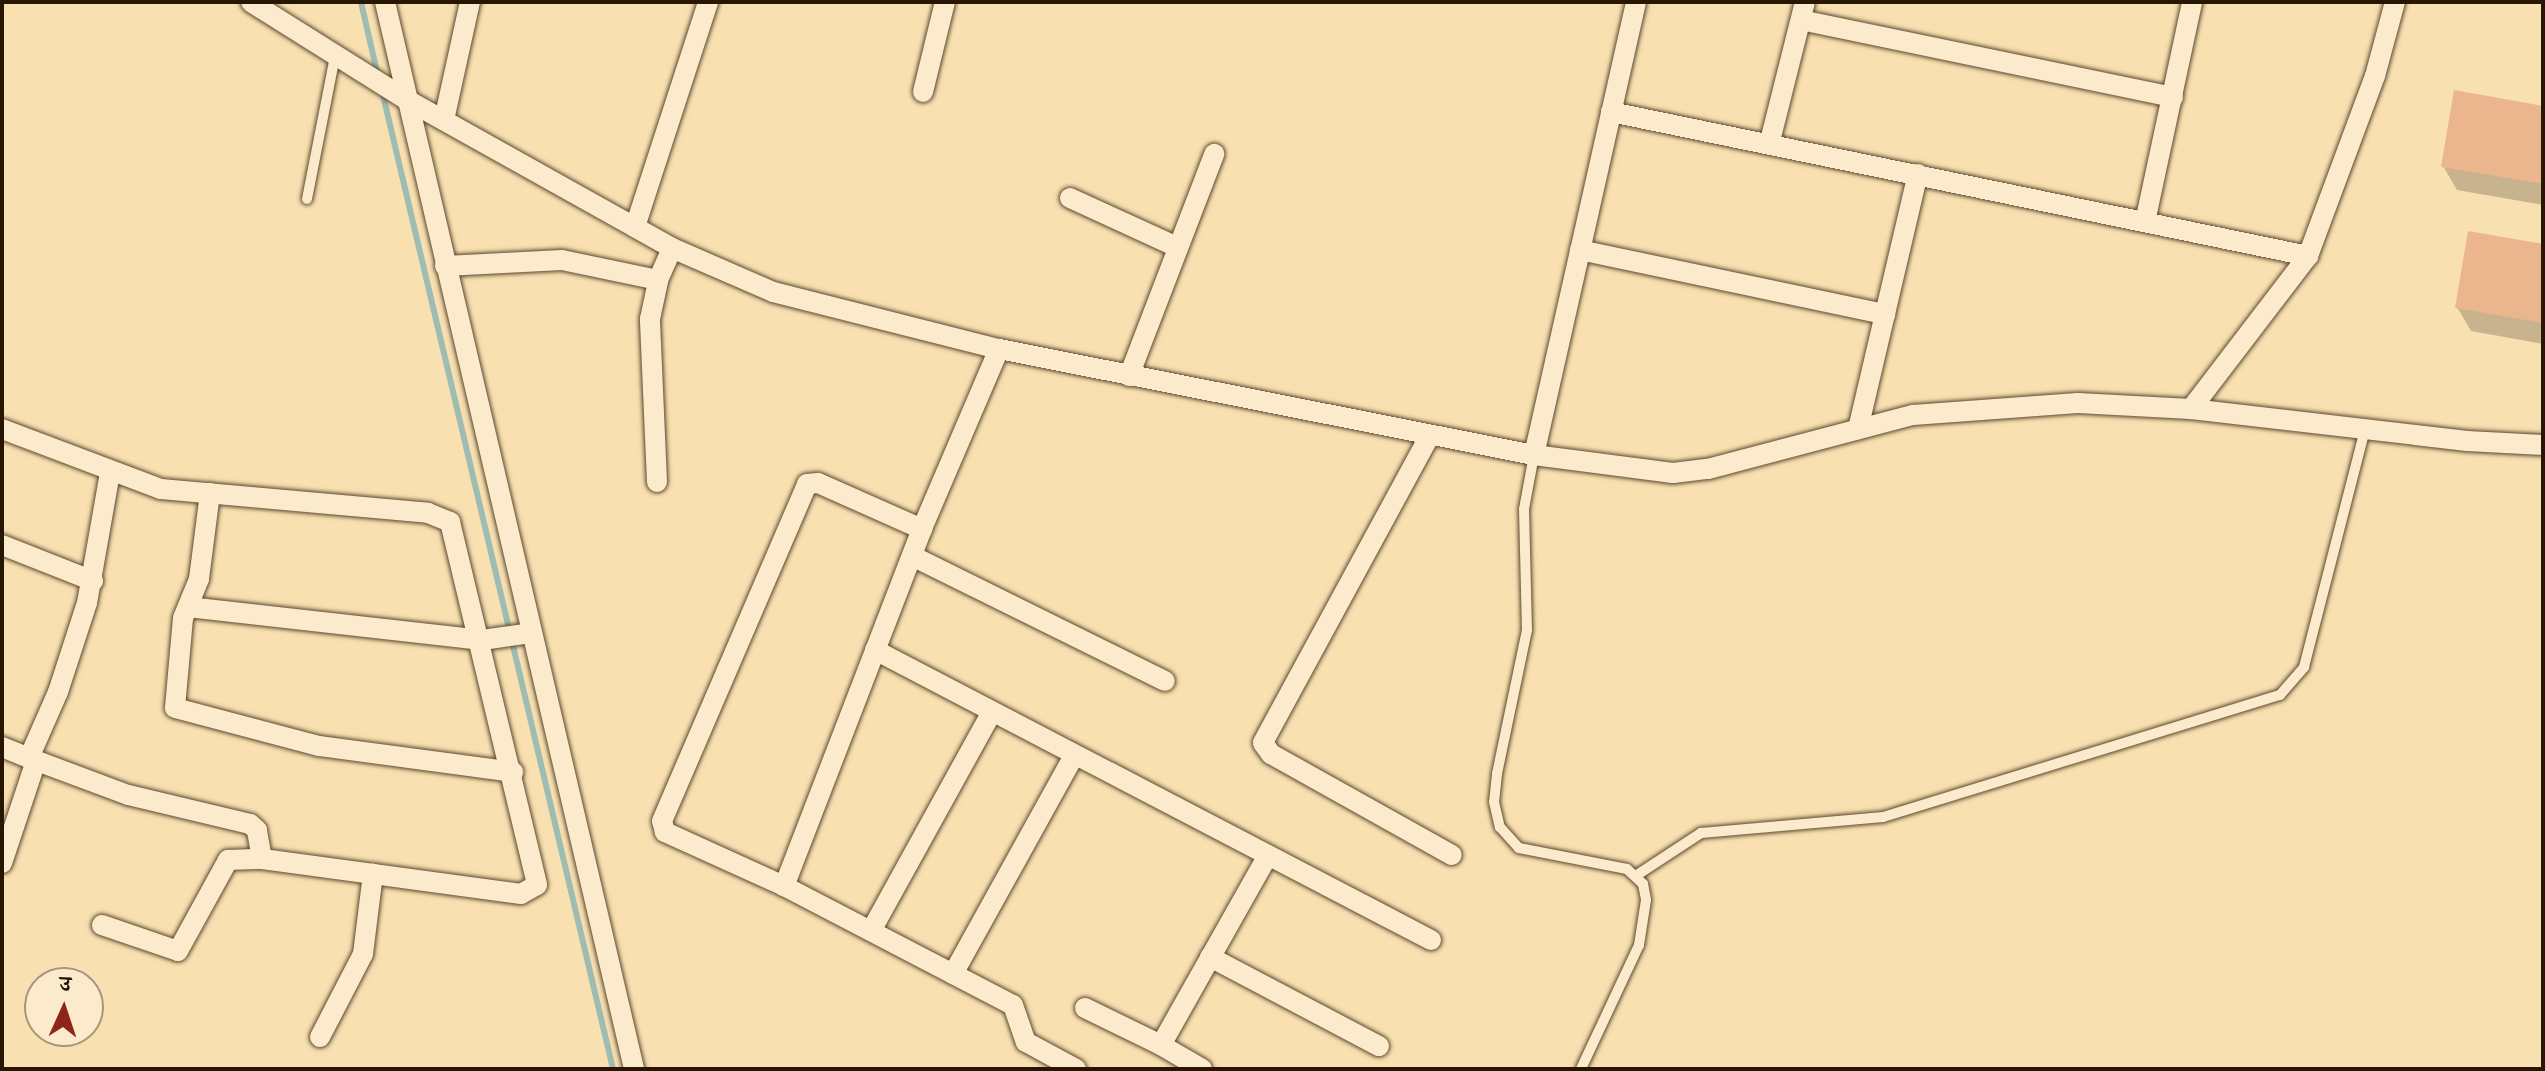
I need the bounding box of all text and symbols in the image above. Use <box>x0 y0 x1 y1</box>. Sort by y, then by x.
north arrow <box>24 967 104 1047</box>
text: उ <box>59 971 71 998</box>

